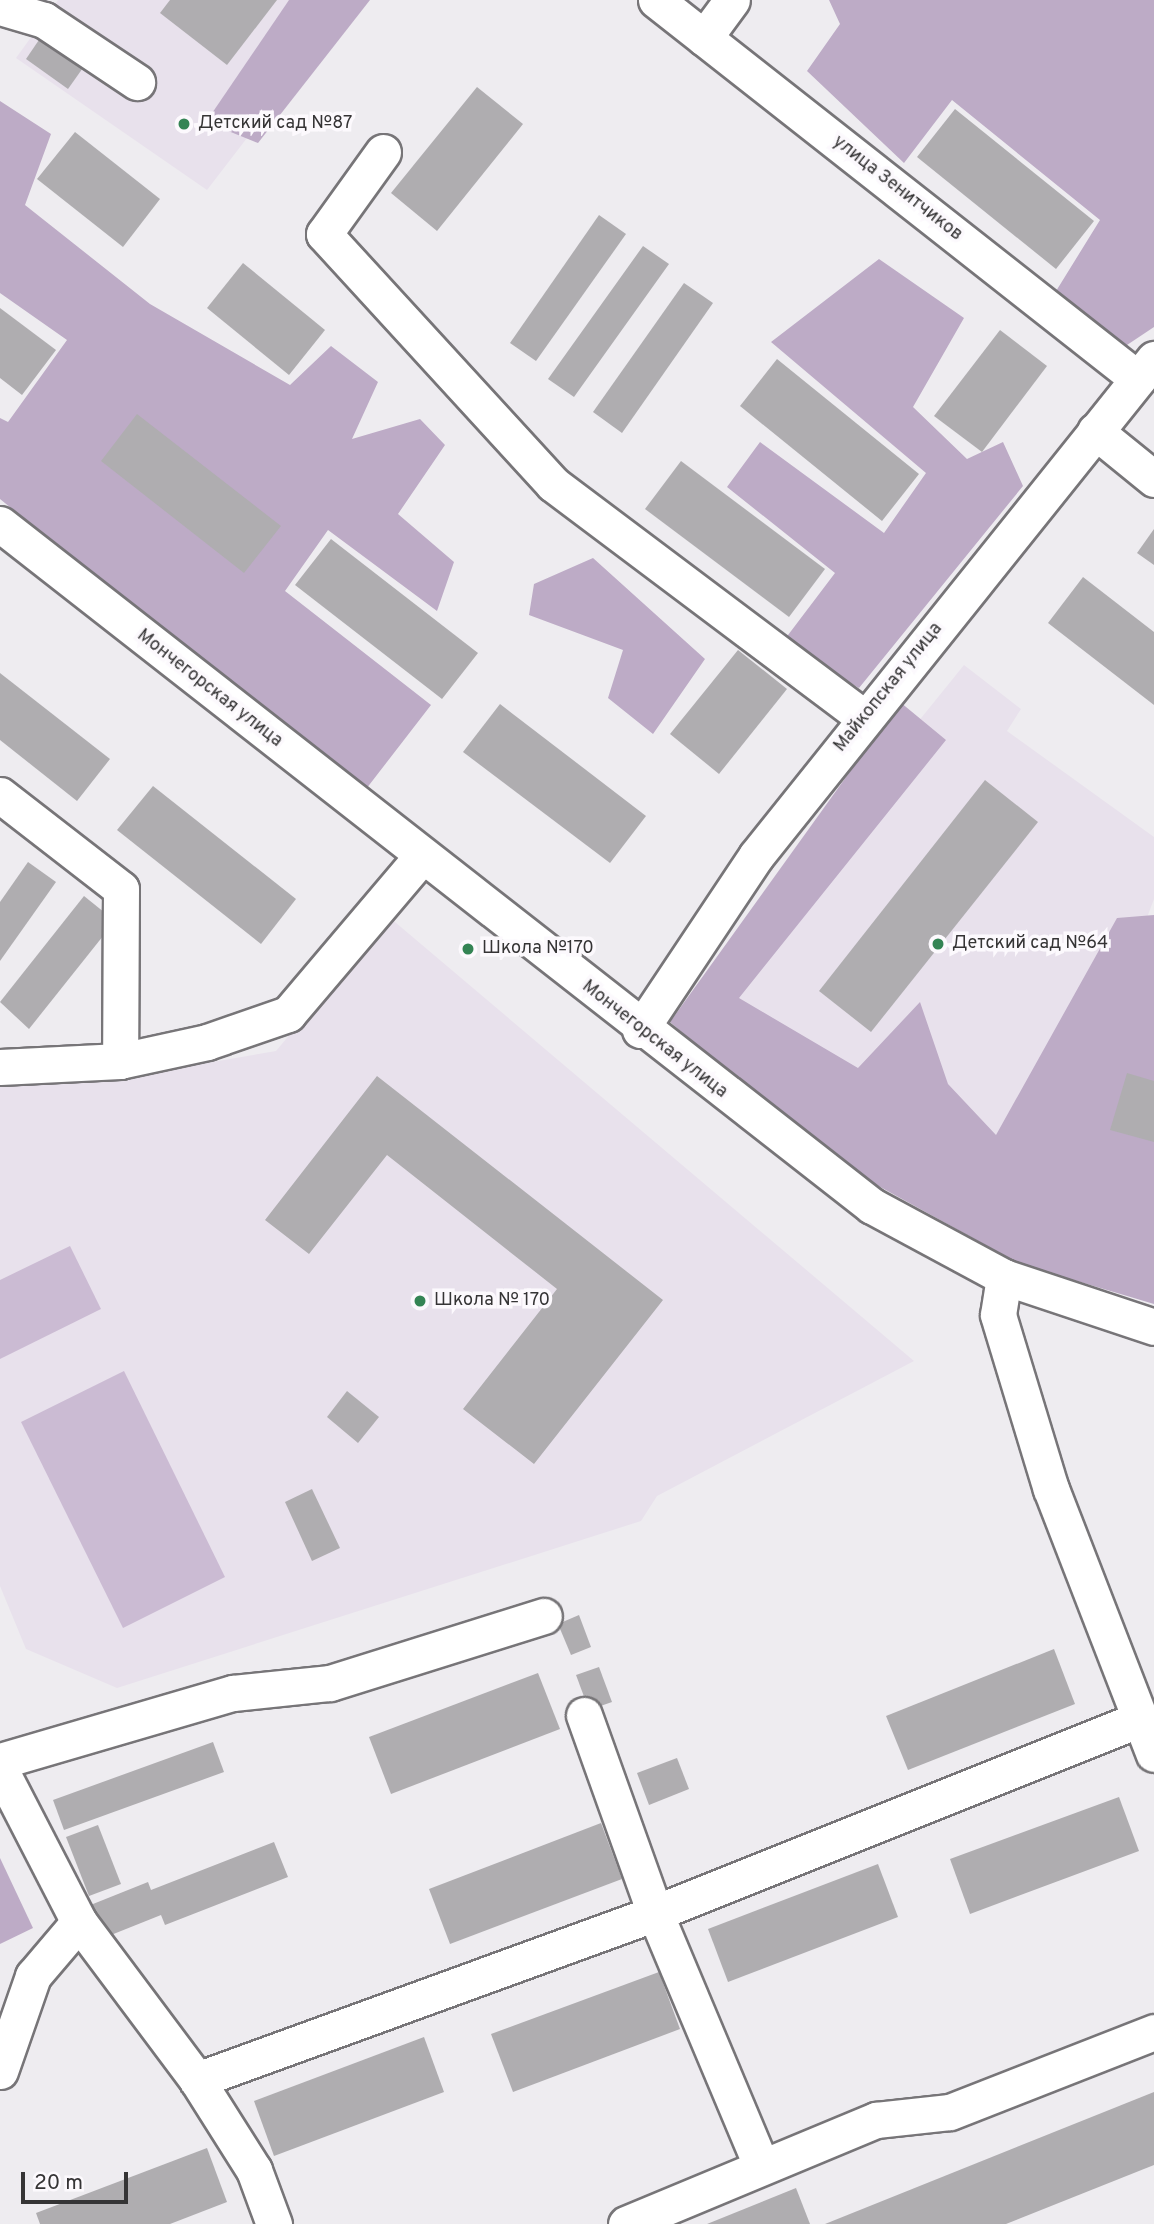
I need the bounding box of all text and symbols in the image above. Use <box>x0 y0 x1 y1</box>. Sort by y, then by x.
place label: Детский сад №87 <box>198 113 352 135</box>
marker: Детский сад №87 <box>176 116 192 132</box>
street label: улица Зенитчиков <box>828 132 966 246</box>
street label: Майкопская улица <box>830 619 948 757</box>
street label: Мончегорская улица <box>132 625 286 753</box>
place label: Детский сад №64 <box>952 933 1108 955</box>
marker: Детский сад №64 <box>930 936 946 952</box>
place label: Школа №170 <box>482 938 594 960</box>
marker: Школа №170 <box>460 941 476 957</box>
street label: Мончегорская улица <box>577 976 731 1104</box>
place label: Школа № 170 <box>434 1290 550 1312</box>
marker: Школа № 170 <box>412 1293 428 1309</box>
scale bar <box>24 2158 131 2202</box>
text: 20 m <box>34 2170 83 2197</box>

